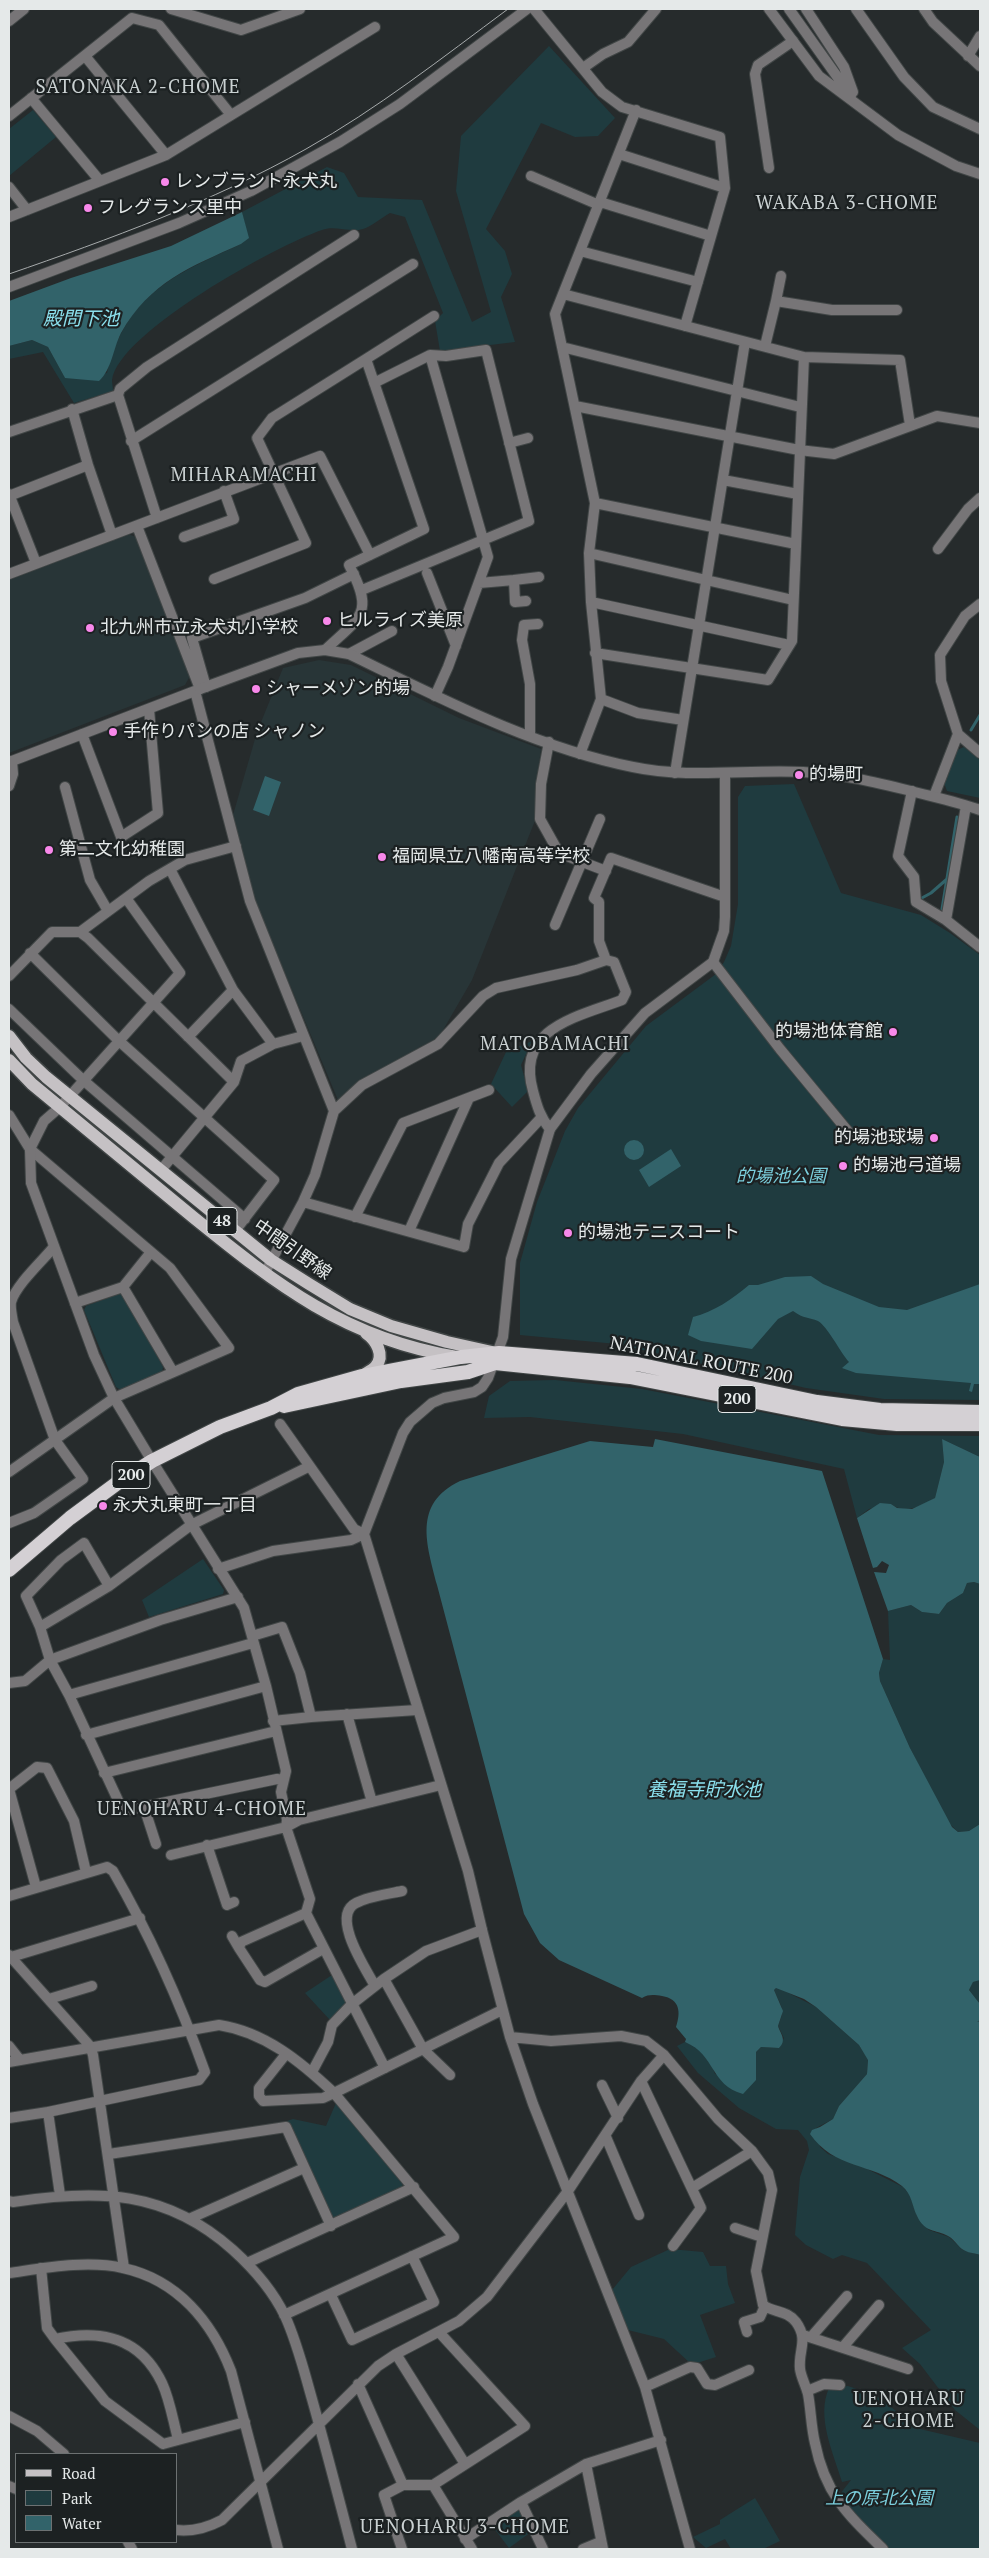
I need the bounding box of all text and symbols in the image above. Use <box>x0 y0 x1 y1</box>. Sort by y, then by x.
district label: SATONAKA 2-CHOME <box>33 77 243 99</box>
place label: レンブラント永犬丸 <box>175 171 337 193</box>
marker: レンブラント永犬丸 <box>159 176 171 188</box>
district label: WAKABA 3-CHOME <box>754 193 940 215</box>
place label: フレグランス里中 <box>98 197 242 219</box>
marker: フレグランス里中 <box>82 202 94 214</box>
water label: 殿問下池 <box>43 309 119 331</box>
district label: MIHARAMACHI <box>169 465 319 487</box>
place label: ヒルライズ美原 <box>337 610 463 632</box>
marker: ヒルライズ美原 <box>321 615 333 627</box>
place label: 北九州市立永犬丸小学校 <box>100 617 298 639</box>
marker: 北九州市立永犬丸小学校 <box>84 622 96 634</box>
place label: シャーメゾン的場 <box>266 678 410 700</box>
marker: シャーメゾン的場 <box>250 683 262 695</box>
place label: 手作りパンの店 シャノン <box>123 721 325 743</box>
marker: 手作りパンの店 シャノン <box>107 726 119 738</box>
place label: 的場町 <box>809 764 863 786</box>
marker: 的場町 <box>793 769 805 781</box>
place label: 第二文化幼稚園 <box>59 839 185 861</box>
marker: 第二文化幼稚園 <box>43 844 55 856</box>
place label: 福岡県立八幡南高等学校 <box>392 846 590 868</box>
marker: 福岡県立八幡南高等学校 <box>376 851 388 863</box>
place label: 的場池体育館 <box>775 1021 883 1043</box>
marker: 的場池体育館 <box>887 1026 899 1038</box>
district label: MATOBAMACHI <box>479 1034 631 1056</box>
place label: 的場池球場 <box>834 1127 924 1149</box>
marker: 的場池球場 <box>928 1132 940 1144</box>
place label: 的場池弓道場 <box>853 1155 961 1177</box>
marker: 的場池弓道場 <box>837 1160 849 1172</box>
park label: 的場池公園 <box>736 1166 826 1188</box>
road number: 48 <box>207 1208 237 1234</box>
street label: 中間引野線 <box>249 1215 335 1285</box>
place label: 的場池テニスコート <box>578 1222 740 1244</box>
marker: 的場池テニスコート <box>562 1227 574 1239</box>
street label: NATIONAL ROUTE 200 <box>608 1333 794 1389</box>
road number: 200 <box>718 1386 756 1412</box>
road number: 200 <box>112 1462 150 1488</box>
place label: 永犬丸東町一丁目 <box>113 1495 257 1517</box>
marker: 永犬丸東町一丁目 <box>97 1500 109 1512</box>
water label: 養福寺貯水池 <box>647 1780 761 1802</box>
district label: UENOHARU 4-CHOME <box>95 1799 309 1821</box>
district label: UENOHARU 2-CHOME <box>852 2389 966 2433</box>
legend <box>15 2453 178 2543</box>
text: Road <box>62 2463 95 2483</box>
text: Park <box>62 2488 92 2508</box>
park label: 上の原北公園 <box>825 2488 933 2510</box>
text: Water <box>62 2513 101 2533</box>
district label: UENOHARU 3-CHOME <box>358 2517 572 2539</box>

